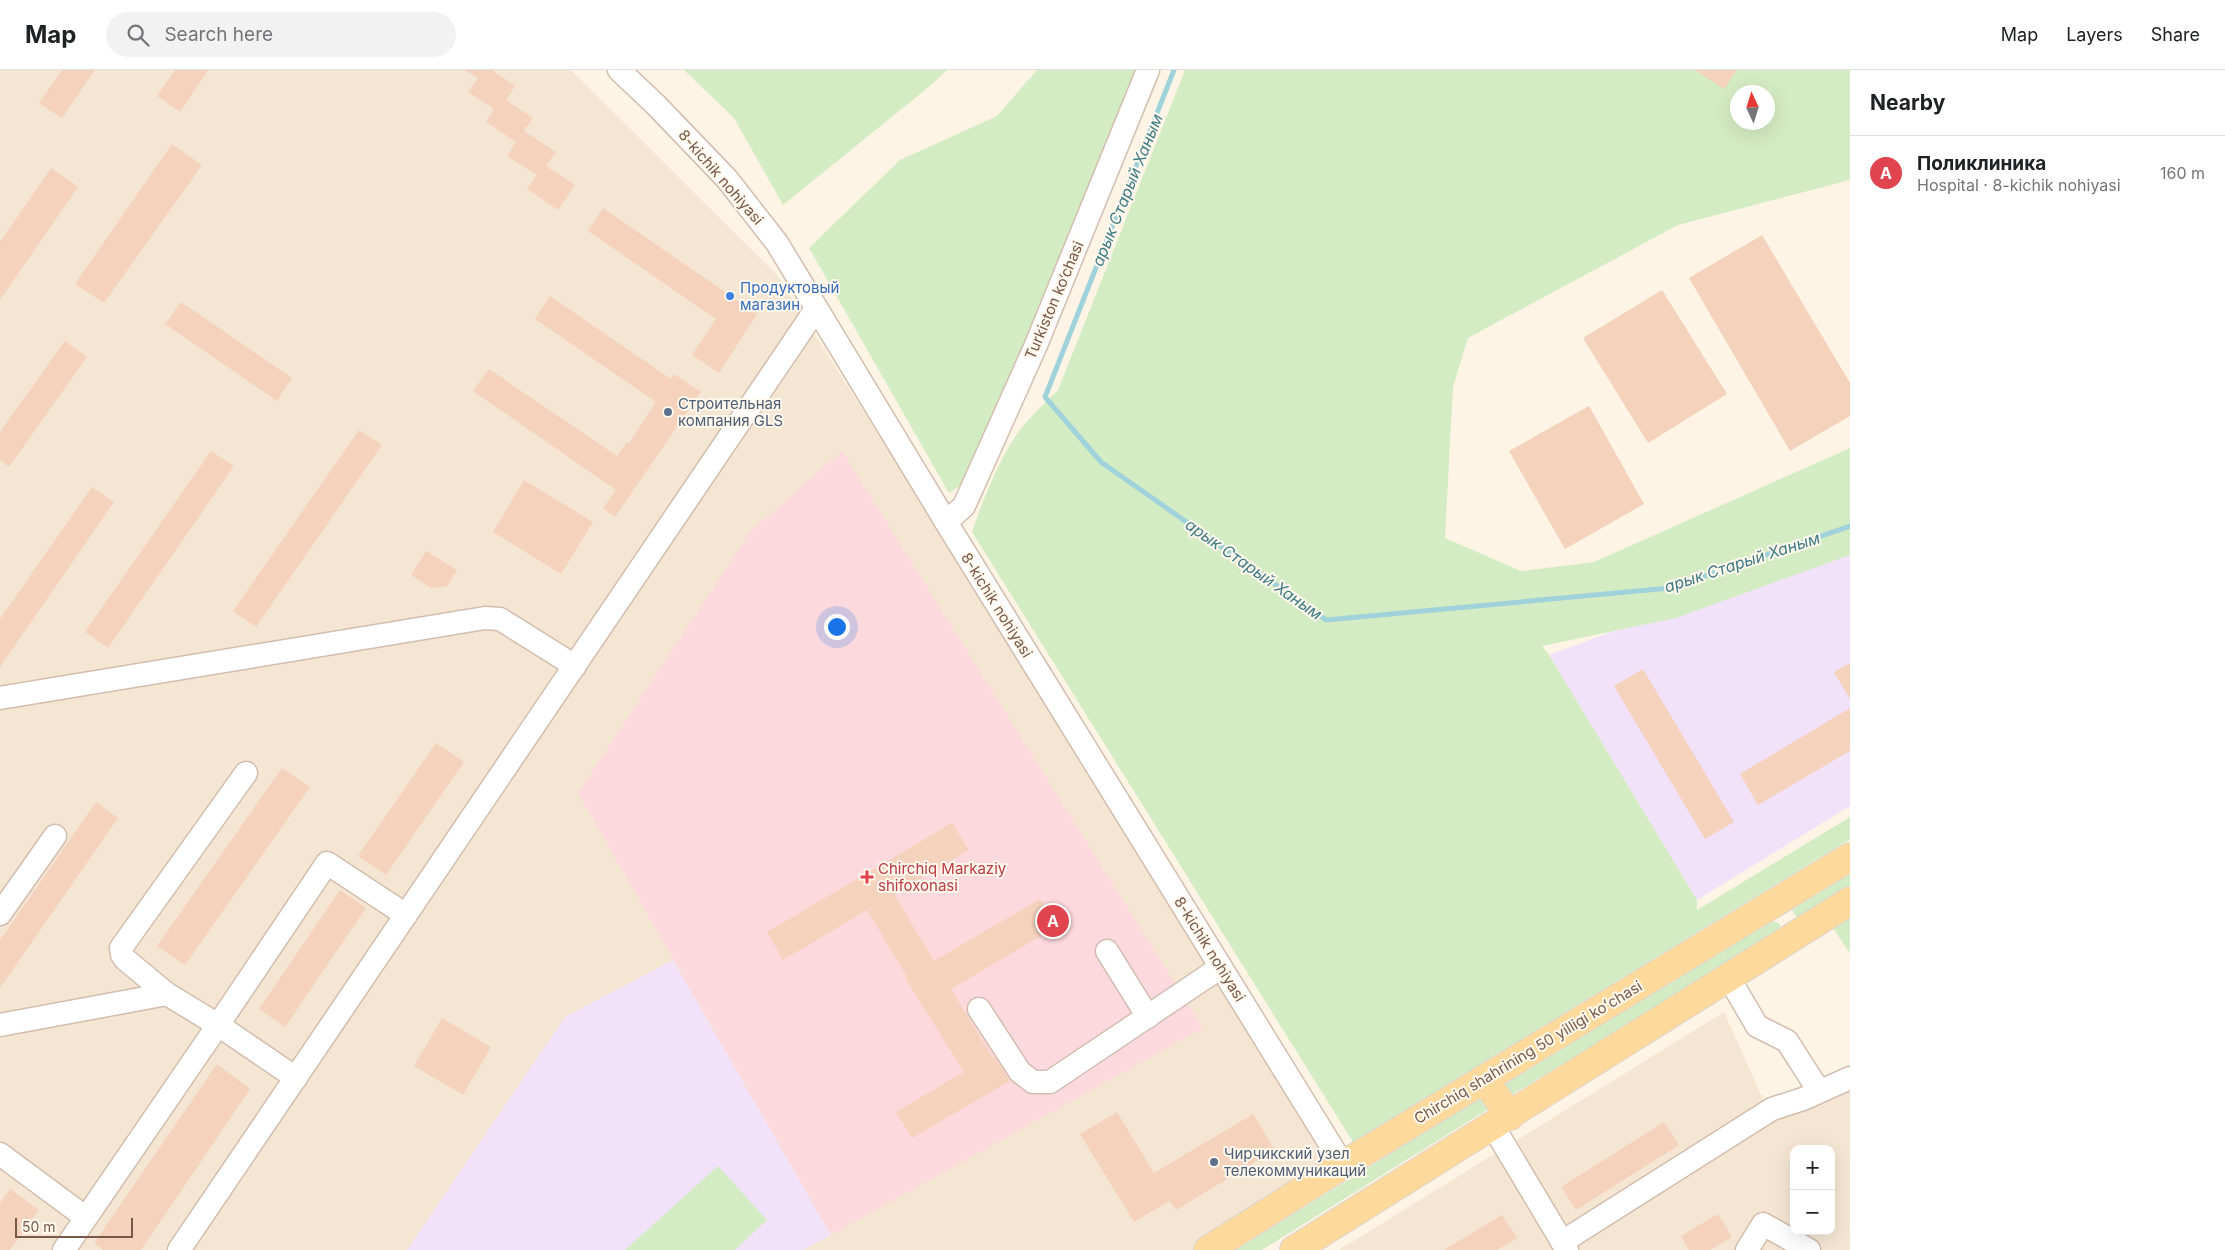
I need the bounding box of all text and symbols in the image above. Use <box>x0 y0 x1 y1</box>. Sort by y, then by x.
search box <box>106 12 456 57</box>
text: Map <box>25 20 76 49</box>
icon: search <box>124 21 152 49</box>
text: Search here <box>164 23 273 46</box>
text: Map <box>2001 24 2038 45</box>
text: Layers <box>2066 24 2123 45</box>
text: Share <box>2151 24 2200 45</box>
north arrow <box>1730 85 1775 130</box>
text: Nearby <box>1870 90 1945 115</box>
water label: арык Старый Ханым <box>1087 111 1167 269</box>
street label: 8-kichik nohiyasi <box>674 125 768 229</box>
text: Поликлиника <box>1917 152 2046 175</box>
text: A <box>1880 163 1892 183</box>
text: 160 m <box>2160 163 2205 183</box>
text: Hospital · 8-kichik nohiyasi <box>1917 175 2121 195</box>
street label: Turkiston ko‘chasi <box>1021 238 1087 362</box>
place label: Продуктовый магазин <box>740 278 839 314</box>
marker: Продуктовый магазин <box>724 290 736 302</box>
place label: Строительная компания GLS <box>678 394 783 430</box>
marker: Строительная компания GLS <box>662 406 674 418</box>
water label: арык Старый Ханым <box>1182 514 1326 624</box>
water label: арык Старый Ханым <box>1662 527 1822 597</box>
street label: 8-kichik nohiyasi <box>957 549 1037 661</box>
your location <box>824 614 850 640</box>
place label: Chirchiq Markaziy shifoxonasi <box>878 859 1007 895</box>
marker: Chirchiq Markaziy shifoxonasi <box>860 870 874 884</box>
street label: 8-kichik nohiyasi <box>1170 893 1250 1005</box>
pin: A <box>1037 902 1069 940</box>
street label: Chirchiq shahrining 50 yilligi koʻchasi <box>1410 976 1646 1128</box>
place label: Чирчикский узел телекоммуникаций <box>1224 1144 1366 1180</box>
map controls <box>1790 1145 1835 1235</box>
button: + <box>1790 1145 1835 1190</box>
marker: Чирчикский узел телекоммуникаций <box>1208 1156 1220 1168</box>
button: − <box>1790 1190 1835 1235</box>
scale bar <box>15 1215 132 1238</box>
text: 50 m <box>22 1218 56 1235</box>

